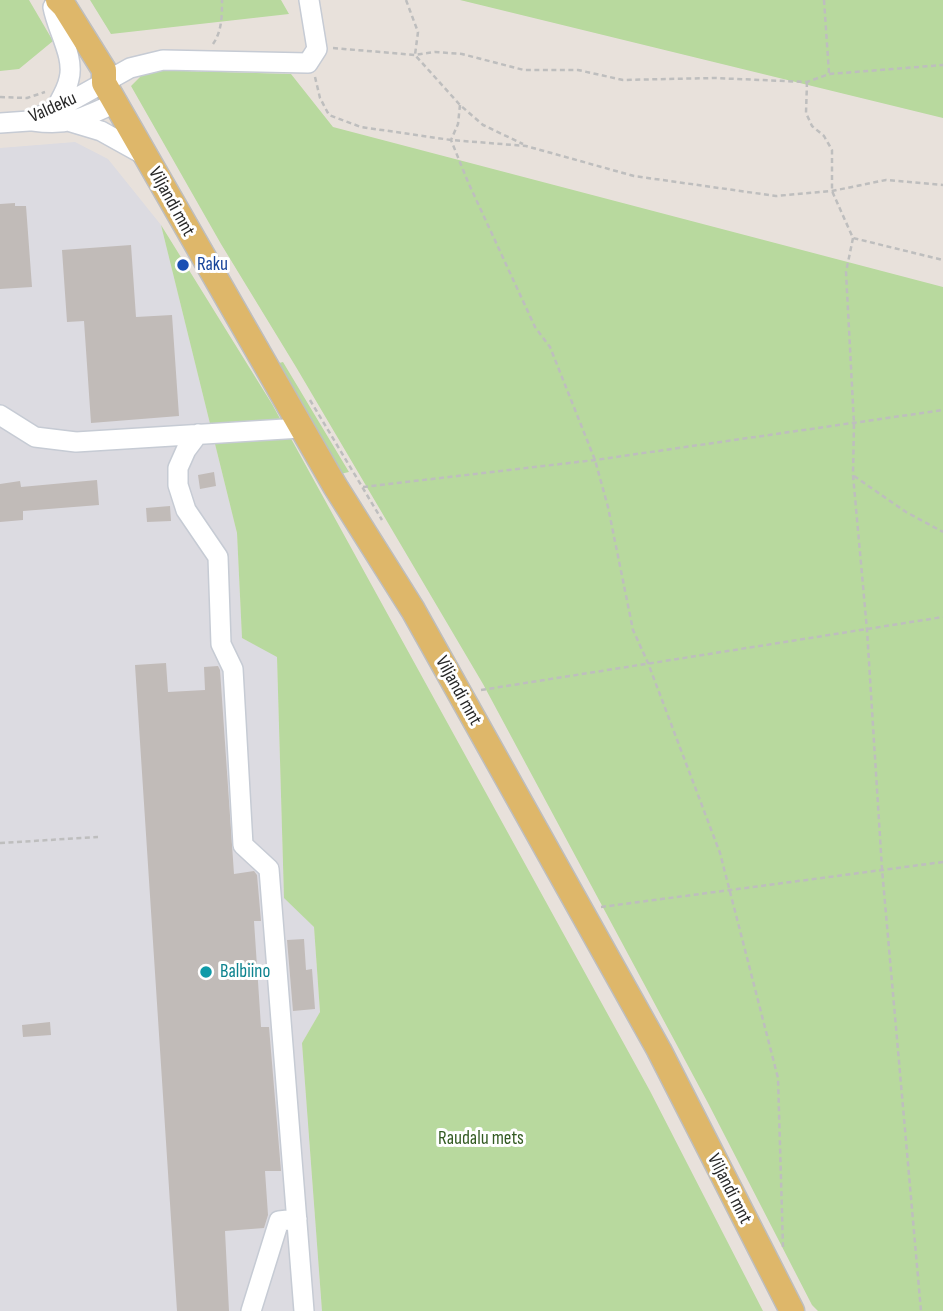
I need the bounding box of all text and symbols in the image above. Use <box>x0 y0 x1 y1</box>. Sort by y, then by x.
street label: Valdeku <box>26 88 80 128</box>
street label: Viljandi mnt <box>143 163 199 241</box>
place label: Raku <box>197 254 228 276</box>
marker: Raku <box>175 257 191 273</box>
street label: Viljandi mnt <box>430 652 486 730</box>
place label: Balbiino <box>220 961 270 983</box>
marker: Balbiino <box>198 964 214 980</box>
park label: Raudalu mets <box>438 1128 524 1150</box>
street label: Viljandi mnt <box>702 1150 756 1228</box>

